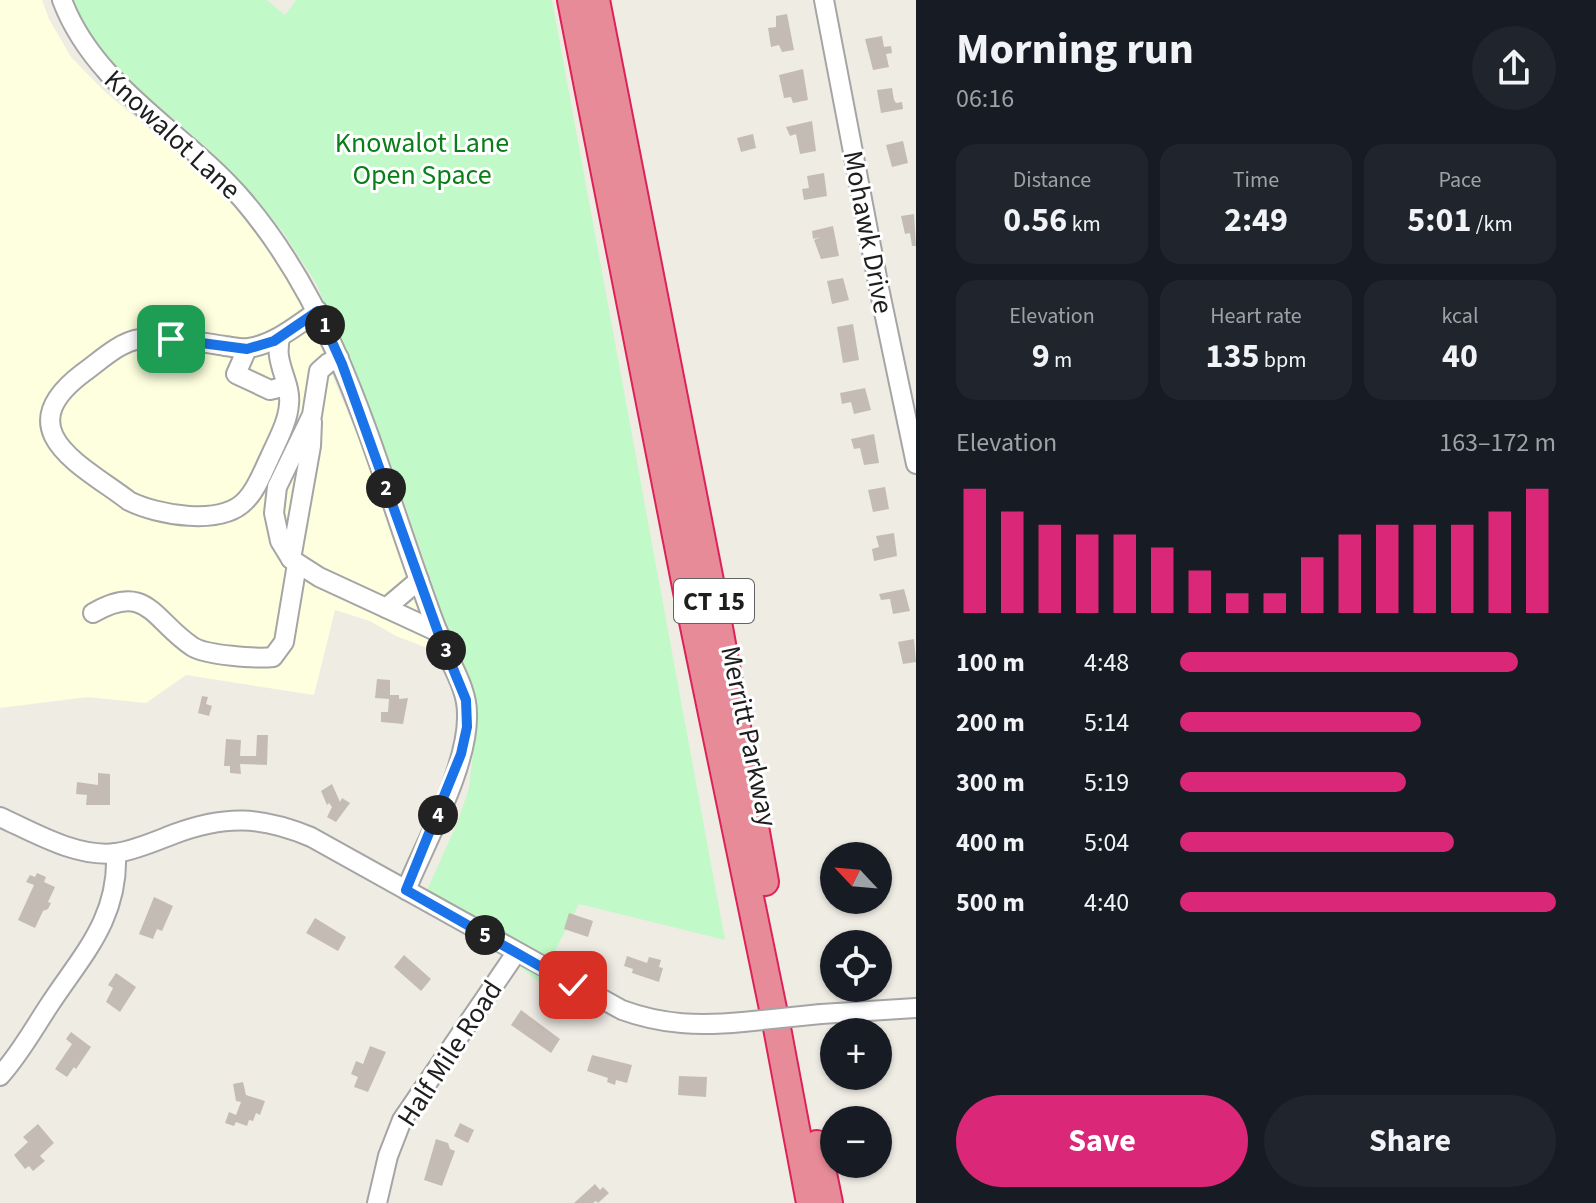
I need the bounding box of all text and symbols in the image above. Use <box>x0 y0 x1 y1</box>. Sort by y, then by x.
text: Morning run <box>956 18 1194 81</box>
button: share <box>1472 26 1556 110</box>
street label: Knowalot Lane <box>95 61 250 209</box>
text: 06:16 <box>956 80 1014 117</box>
park label: Knowalot Lane Open Space <box>335 123 509 195</box>
street label: Mohawk Drive <box>833 147 903 317</box>
text: Distance <box>1013 164 1091 196</box>
text: Time <box>1233 164 1279 196</box>
text: Pace <box>1438 164 1482 196</box>
text: 0.56 <box>1003 196 1067 245</box>
text: 2:49 <box>1224 196 1288 245</box>
text: 5:01 <box>1407 196 1471 245</box>
text: km <box>1067 208 1101 240</box>
text: /km <box>1471 208 1513 240</box>
text: Elevation <box>1009 300 1095 332</box>
text: Heart rate <box>1210 300 1302 332</box>
text: kcal <box>1441 300 1479 332</box>
pin <box>137 305 205 373</box>
pin: 1 <box>305 305 345 345</box>
text: 1 <box>319 309 331 341</box>
icon: arrive <box>149 317 193 361</box>
text: 9 <box>1032 332 1050 381</box>
text: 135 <box>1206 332 1259 381</box>
text: 40 <box>1442 332 1478 381</box>
text: m <box>1050 344 1072 376</box>
text: bpm <box>1259 344 1306 376</box>
text: Elevation <box>956 424 1057 461</box>
text: 163–172 m <box>1439 424 1556 461</box>
pin: 2 <box>366 468 406 508</box>
text: 2 <box>380 472 392 504</box>
road number: CT 15 <box>674 579 754 623</box>
pin: 3 <box>426 630 466 670</box>
text: 3 <box>440 634 452 666</box>
street label: Merritt Parkway <box>710 642 788 830</box>
text: 100 m <box>956 644 1025 681</box>
text: 4:48 <box>1084 644 1129 681</box>
text: 200 m <box>956 704 1025 741</box>
text: 5:14 <box>1084 704 1129 741</box>
text: 300 m <box>956 764 1025 801</box>
text: 5:19 <box>1084 764 1129 801</box>
pin: 4 <box>418 795 458 835</box>
text: 4 <box>432 799 444 831</box>
text: 400 m <box>956 824 1025 861</box>
text: 5:04 <box>1084 824 1129 861</box>
north arrow <box>820 842 892 914</box>
map controls <box>820 842 892 1178</box>
text: 500 m <box>956 884 1025 921</box>
text: 4:40 <box>1084 884 1129 921</box>
pin: 5 <box>465 915 505 955</box>
text: 5 <box>479 919 491 951</box>
button: locate <box>820 930 892 1002</box>
pin <box>539 951 607 1019</box>
icon: check <box>551 963 595 1007</box>
street label: Half Mile Road <box>388 973 512 1135</box>
button: + <box>820 1018 892 1090</box>
button: Save <box>956 1095 1248 1187</box>
button: Share <box>1264 1095 1556 1187</box>
button: − <box>820 1106 892 1178</box>

